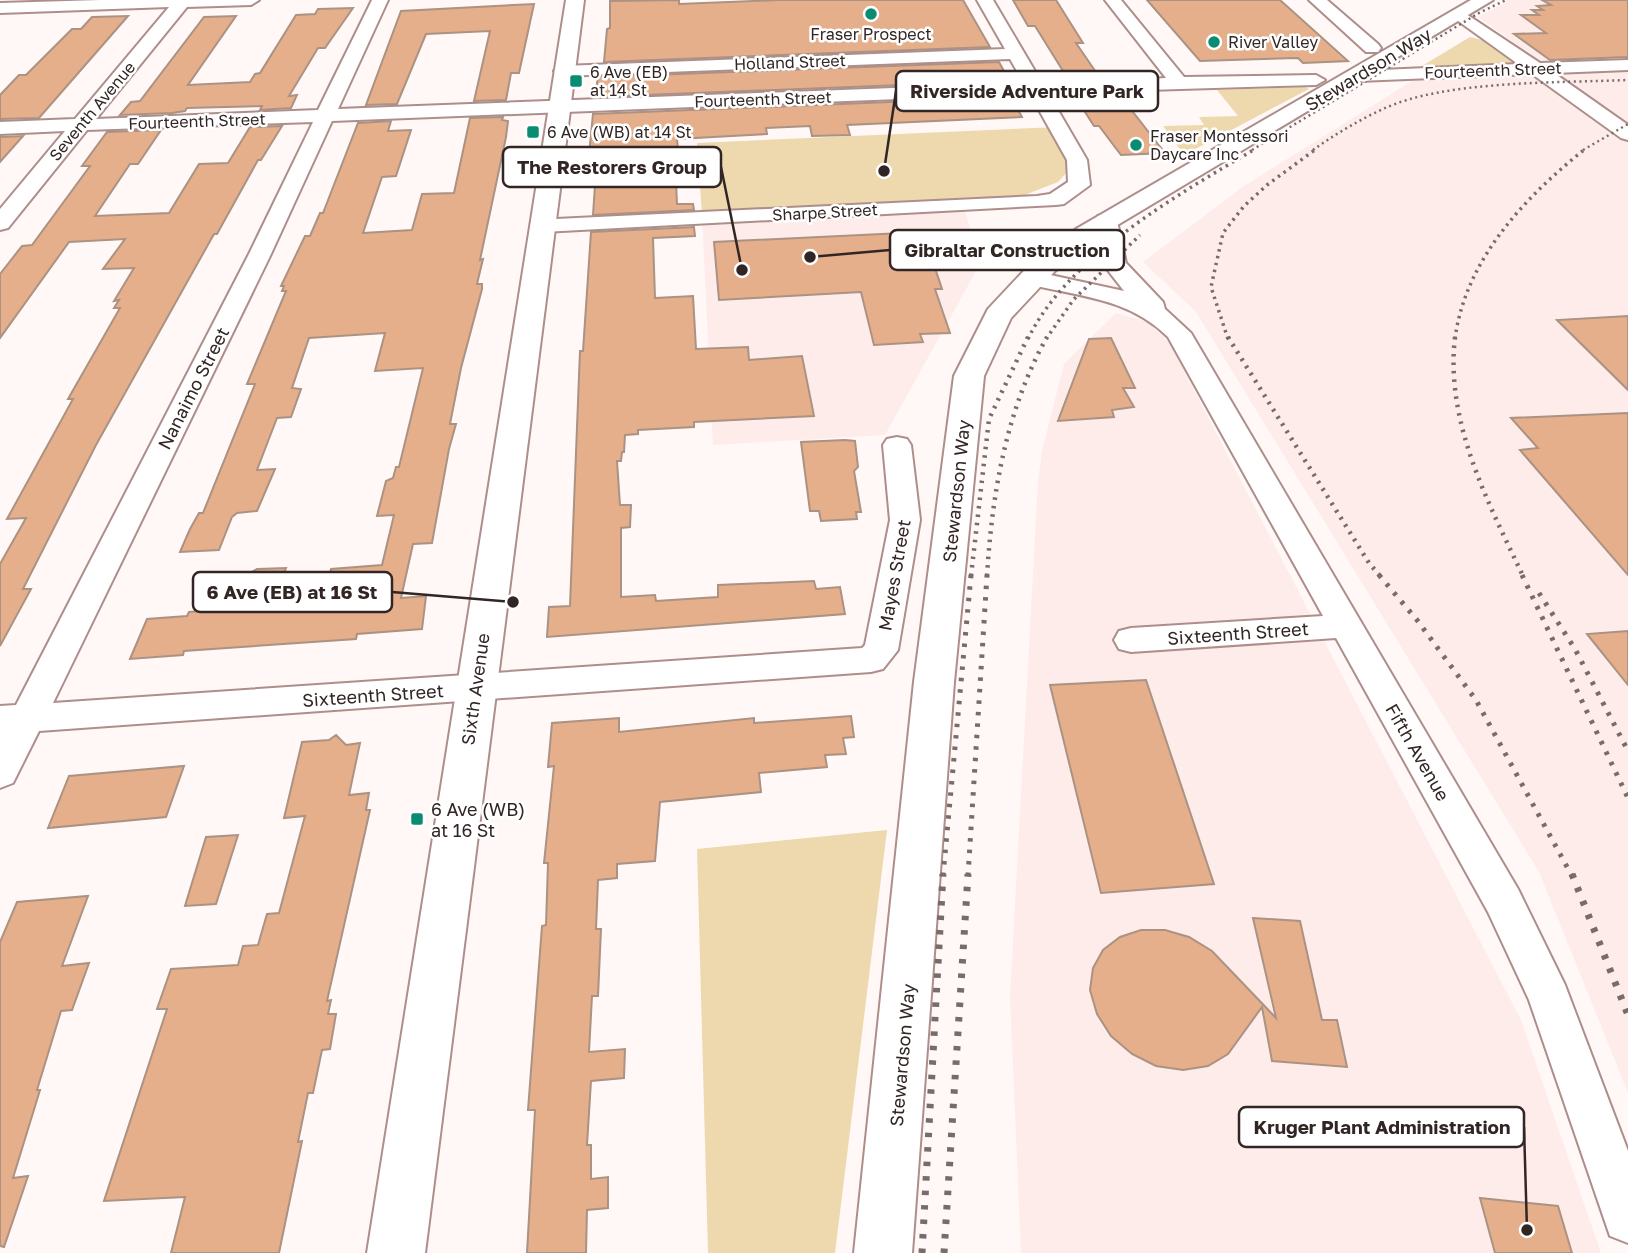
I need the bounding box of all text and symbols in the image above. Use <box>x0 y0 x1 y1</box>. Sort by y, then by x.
marker: Fraser Prospect <box>863 6 879 22</box>
street label: Stewardson Way <box>1301 23 1435 115</box>
place label: Fraser Prospect <box>810 24 932 44</box>
place label: River Valley <box>1228 32 1318 52</box>
marker: River Valley <box>1206 34 1222 50</box>
street label: Holland Street <box>734 50 846 74</box>
street label: Seventh Avenue <box>45 57 139 165</box>
street label: Fourteenth Street <box>1424 58 1562 82</box>
place label: 6 Ave (EB) at 14 St <box>590 62 668 100</box>
callout: Riverside Adventure Park <box>896 71 1158 111</box>
marker: 6 Ave (EB) at 14 St <box>568 73 584 89</box>
text: Riverside Adventure Park <box>910 79 1144 102</box>
street label: Fourteenth Street <box>694 87 832 111</box>
street label: Fourteenth Street <box>128 109 266 133</box>
place label: 6 Ave (WB) at 14 St <box>547 122 692 142</box>
marker: 6 Ave (WB) at 14 St <box>525 124 541 140</box>
place label: Fraser Montessori Daycare Inc <box>1150 126 1288 164</box>
marker: Fraser Montessori Daycare Inc <box>1128 137 1144 153</box>
callout: The Restorers Group <box>503 147 721 187</box>
text: The Restorers Group <box>517 155 707 178</box>
street label: Sharpe Street <box>772 199 878 225</box>
callout: Gibraltar Construction <box>890 230 1124 270</box>
text: Gibraltar Construction <box>904 238 1110 261</box>
street label: Nanaimo Street <box>153 323 233 453</box>
street label: Stewardson Way <box>938 419 974 563</box>
street label: Mayes Street <box>873 518 915 632</box>
callout: 6 Ave (EB) at 16 St <box>193 572 392 612</box>
text: 6 Ave (EB) at 16 St <box>207 580 378 603</box>
street label: Sixteenth Street <box>1167 617 1309 649</box>
street label: Sixth Avenue <box>456 632 494 746</box>
street label: Sixteenth Street <box>302 679 444 711</box>
street label: Fifth Avenue <box>1381 699 1455 805</box>
place label: 6 Ave (WB) at 16 St <box>431 798 525 841</box>
marker: 6 Ave (WB) at 16 St <box>409 811 425 827</box>
street label: Stewardson Way <box>885 983 919 1127</box>
callout: Kruger Plant Administration <box>1239 1107 1524 1147</box>
text: Kruger Plant Administration <box>1253 1115 1511 1138</box>

